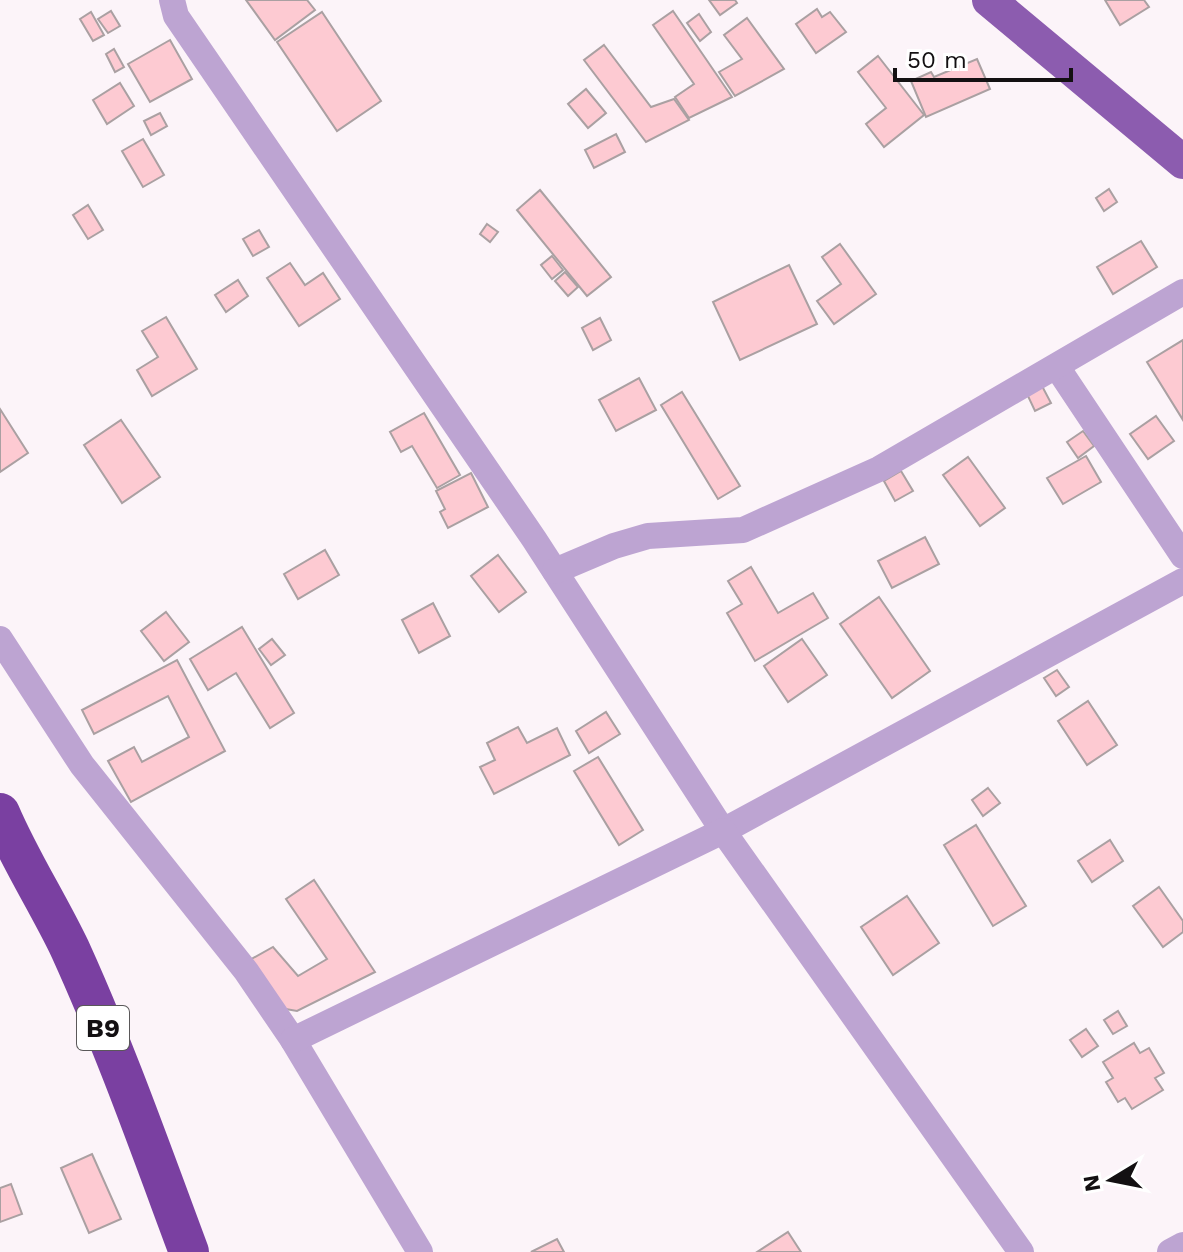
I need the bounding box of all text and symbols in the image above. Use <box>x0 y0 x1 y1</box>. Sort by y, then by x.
scale bar <box>895 32 1071 82</box>
text: 50 m <box>907 46 967 74</box>
road number: B9 <box>77 1006 129 1050</box>
north arrow <box>1071 1140 1151 1220</box>
text: N <box>1078 1173 1106 1194</box>

